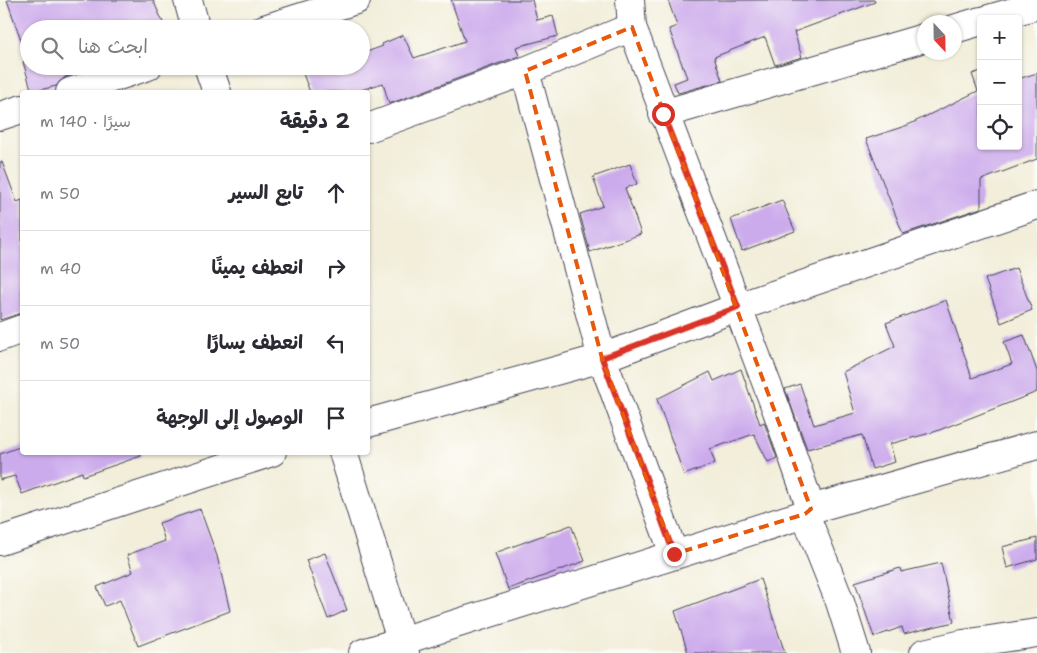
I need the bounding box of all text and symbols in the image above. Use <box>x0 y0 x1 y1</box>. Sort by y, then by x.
north arrow <box>917 15 962 60</box>
map controls <box>977 15 1022 150</box>
button: + <box>977 15 1022 60</box>
search box <box>20 20 370 75</box>
icon: search <box>38 34 66 62</box>
text: ابحث هنا <box>78 34 148 59</box>
button: − <box>977 60 1022 105</box>
route start <box>652 103 675 126</box>
button: locate <box>977 105 1022 150</box>
text: 2 دقيقة <box>280 107 350 135</box>
text: سيرًا · 140 m <box>40 111 131 132</box>
icon: ahead <box>322 179 350 207</box>
text: تابع السير <box>229 180 303 205</box>
text: 50 m <box>40 183 80 204</box>
icon: right <box>322 254 350 282</box>
text: انعطف يمينًا <box>212 255 303 280</box>
text: 40 m <box>40 258 82 279</box>
icon: left <box>322 329 350 357</box>
text: انعطف يسارًا <box>207 330 303 355</box>
text: 50 m <box>40 333 80 354</box>
icon: arrive <box>322 404 350 432</box>
text: الوصول إلى الوجهة <box>156 405 303 430</box>
route end <box>663 543 686 566</box>

